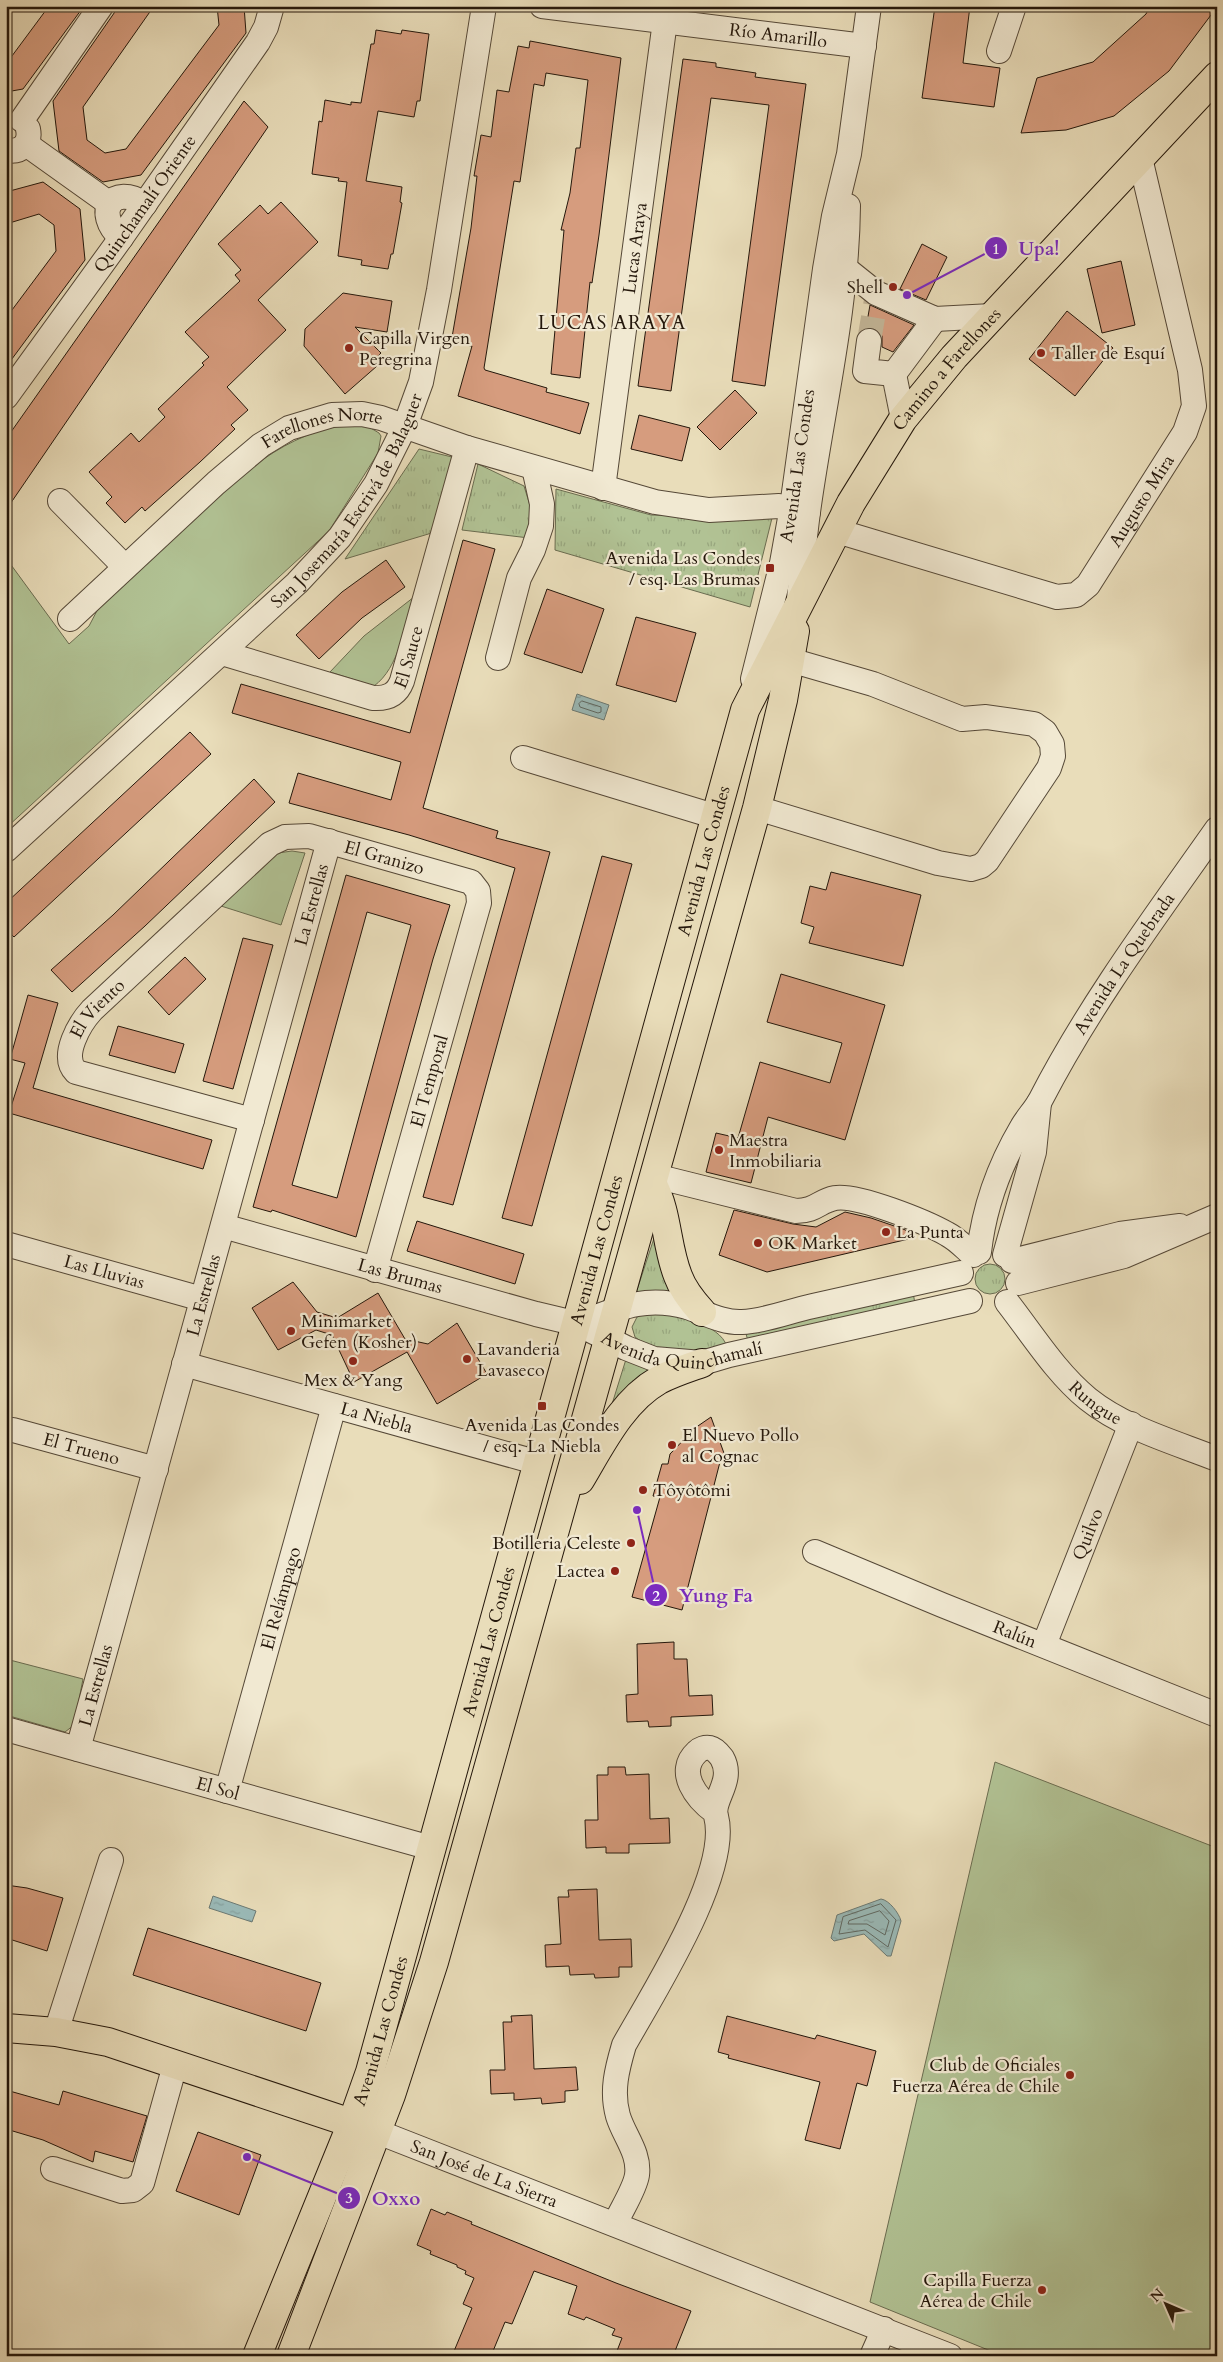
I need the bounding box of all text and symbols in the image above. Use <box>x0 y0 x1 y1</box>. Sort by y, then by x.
street label: Río Amarillo <box>728 17 829 54</box>
street label: Quinchamalí Oriente <box>88 130 202 278</box>
street label: Lucas Araya <box>617 201 654 295</box>
callout: Upa! <box>983 231 1069 265</box>
text: Upa! <box>1019 236 1059 262</box>
text: 1 <box>992 239 1000 259</box>
place label: Shell <box>847 275 883 300</box>
marker: Shell <box>887 281 899 293</box>
street label: Camino a Farellones <box>887 302 1007 436</box>
district label: LUCAS ARAYA <box>538 310 686 336</box>
place label: Capilla Virgen Peregrina <box>359 326 471 372</box>
place label: Taller de Esquí <box>1051 341 1165 366</box>
marker: Capilla Virgen Peregrina <box>343 342 355 354</box>
marker: Taller de Esquí <box>1035 347 1047 359</box>
street label: Avenida Las Condes <box>774 388 821 545</box>
street label: San Josemaría Escrivá de Balaguer <box>265 390 429 614</box>
street label: Farellones Norte <box>257 402 385 455</box>
street label: Augusto Mira <box>1103 450 1181 552</box>
place label: Avenida Las Condes / esq. Las Brumas <box>605 546 760 592</box>
marker: Avenida Las Condes / esq. Las Brumas <box>764 562 776 574</box>
street label: El Sauce <box>388 623 430 693</box>
street label: Avenida Las Condes <box>671 783 737 939</box>
street label: El Granizo <box>341 835 427 881</box>
street label: La Estrellas <box>289 861 335 949</box>
street label: Avenida La Quebrada <box>1068 888 1181 1040</box>
street label: El Viento <box>64 973 131 1043</box>
street label: El Temporal <box>404 1031 455 1130</box>
place label: Maestra Inmobiliaria <box>729 1128 822 1174</box>
marker: Maestra Inmobiliaria <box>713 1144 725 1156</box>
street label: Avenida Las Condes <box>564 1173 629 1328</box>
place label: La Punta <box>896 1220 964 1245</box>
marker: La Punta <box>880 1226 892 1238</box>
place label: OK Market <box>768 1231 857 1256</box>
marker: OK Market <box>752 1237 764 1249</box>
street label: Las Lluvias <box>61 1249 147 1295</box>
street label: La Estrellas <box>181 1251 227 1339</box>
street label: Las Brumas <box>355 1252 445 1300</box>
place label: Minimarket Gefen (Kosher) <box>301 1309 417 1355</box>
marker: Minimarket Gefen (Kosher) <box>285 1325 297 1337</box>
street label: Avenida Quinchamalí <box>597 1325 765 1376</box>
place label: Lavanderia Lavaseco <box>477 1337 560 1383</box>
marker: Lavanderia Lavaseco <box>461 1353 473 1365</box>
marker: Mex & Yang <box>347 1355 359 1367</box>
place label: Mex & Yang <box>304 1368 403 1393</box>
street label: Rungue <box>1063 1376 1126 1431</box>
street label: La Niebla <box>337 1396 416 1440</box>
marker: Avenida Las Condes / esq. La Niebla <box>536 1400 548 1412</box>
place label: Avenida Las Condes / esq. La Niebla <box>465 1413 619 1459</box>
place label: El Nuevo Pollo al Cognac <box>682 1423 799 1469</box>
street label: El Trueno <box>40 1427 123 1472</box>
marker: El Nuevo Pollo al Cognac <box>666 1439 678 1451</box>
place label: Tôyôtômi <box>653 1478 731 1503</box>
marker: Tôyôtômi <box>637 1484 649 1496</box>
street label: Quilvo <box>1067 1505 1110 1564</box>
place label: Botilleria Celeste <box>492 1531 621 1556</box>
marker: Botilleria Celeste <box>625 1537 637 1549</box>
street label: El Relámpago <box>255 1544 307 1653</box>
place label: Lactea <box>556 1559 605 1584</box>
street label: Avenida Las Condes <box>456 1564 522 1720</box>
marker: Lactea <box>609 1565 621 1577</box>
callout: Yung Fa <box>644 1578 762 1612</box>
text: Yung Fa <box>679 1583 753 1609</box>
text: 2 <box>652 1586 660 1606</box>
street label: Ralún <box>989 1615 1041 1655</box>
street label: La Estrellas <box>73 1642 119 1729</box>
street label: El Sol <box>193 1771 243 1807</box>
street label: Avenida Las Condes <box>347 1953 414 2109</box>
place label: Club de Oficiales Fuerza Aérea de Chile <box>892 2053 1060 2099</box>
marker: Club de Oficiales Fuerza Aérea de Chile <box>1064 2069 1076 2081</box>
street label: San José de La Sierra <box>407 2134 561 2214</box>
callout: Oxxo <box>337 2181 431 2215</box>
text: Oxxo <box>372 2186 420 2212</box>
text: 3 <box>345 2188 353 2208</box>
place label: Capilla Fuerza Aérea de Chile <box>920 2268 1032 2314</box>
north arrow <box>1140 2280 1190 2330</box>
marker: Capilla Fuerza Aérea de Chile <box>1036 2284 1048 2296</box>
text: N <box>1146 2284 1168 2306</box>

